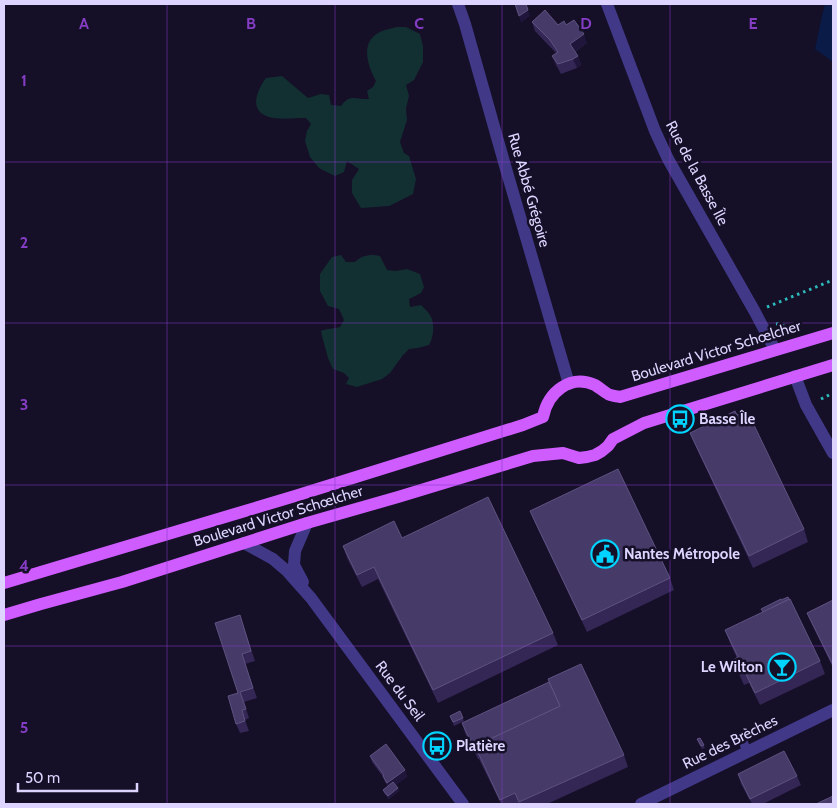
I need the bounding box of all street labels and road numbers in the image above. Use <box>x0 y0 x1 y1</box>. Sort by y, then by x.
street label: Rue de la Basse Île <box>662 117 733 229</box>
street label: Rue Abbé Grégoire <box>504 131 554 250</box>
street label: Boulevard Victor Schœlcher <box>629 317 803 385</box>
street label: Boulevard Victor Schœlcher <box>191 482 365 550</box>
street label: Rue du Seil <box>372 657 429 725</box>
street label: Rue des Brèches <box>680 711 780 773</box>

